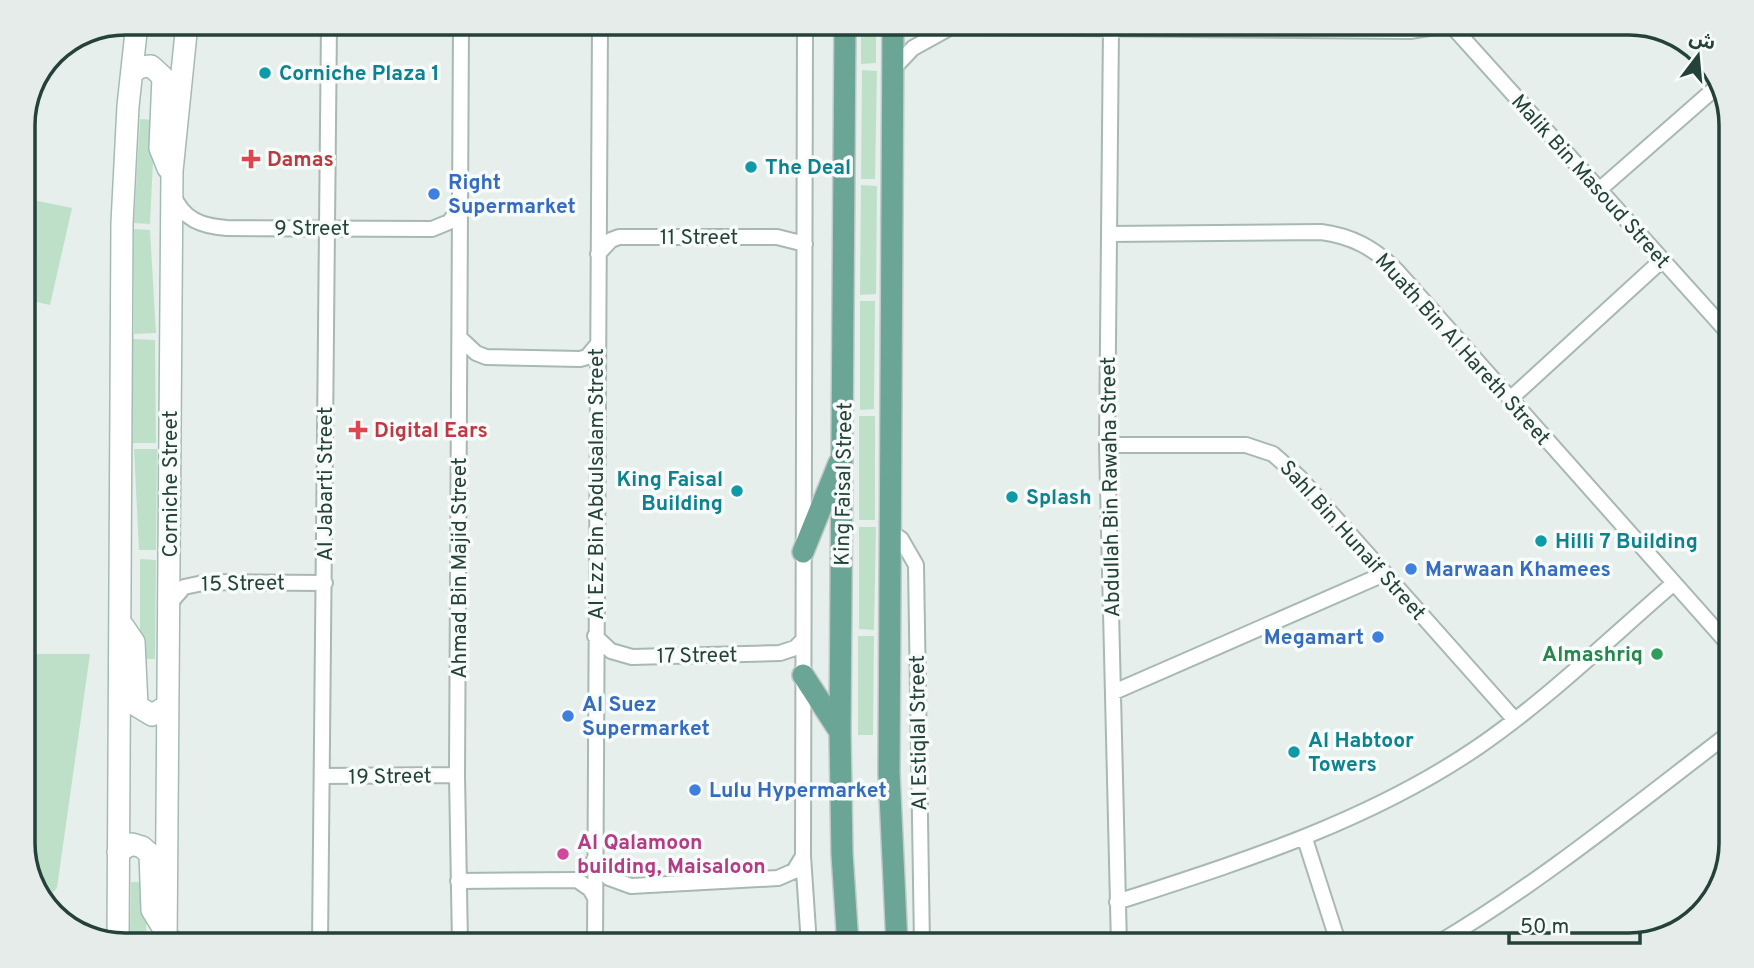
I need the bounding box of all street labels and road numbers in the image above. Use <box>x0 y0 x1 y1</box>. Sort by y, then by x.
street label: Malik Bin Masoud Street <box>1505 89 1675 275</box>
street label: 9 Street <box>274 216 350 243</box>
street label: 11 Street <box>660 225 738 252</box>
street label: Muath Bin Al Hareth Street <box>1368 248 1555 452</box>
street label: Al Ezz Bin Abdulsalam Street <box>584 348 611 620</box>
street label: Abdullah Bin Rawaha Street <box>1096 356 1127 618</box>
street label: King Faisal Street <box>830 402 859 566</box>
street label: Al Jabarti Street <box>313 407 340 561</box>
street label: Corniche Street <box>158 410 185 558</box>
street label: Sahl Bin Hunaif Street <box>1273 455 1431 627</box>
street label: Ahmad Bin Majid Street <box>447 457 474 679</box>
street label: 15 Street <box>201 570 285 599</box>
street label: 17 Street <box>656 642 738 671</box>
street label: Al Estiqlal Street <box>905 655 934 811</box>
street label: 19 Street <box>348 763 432 792</box>

